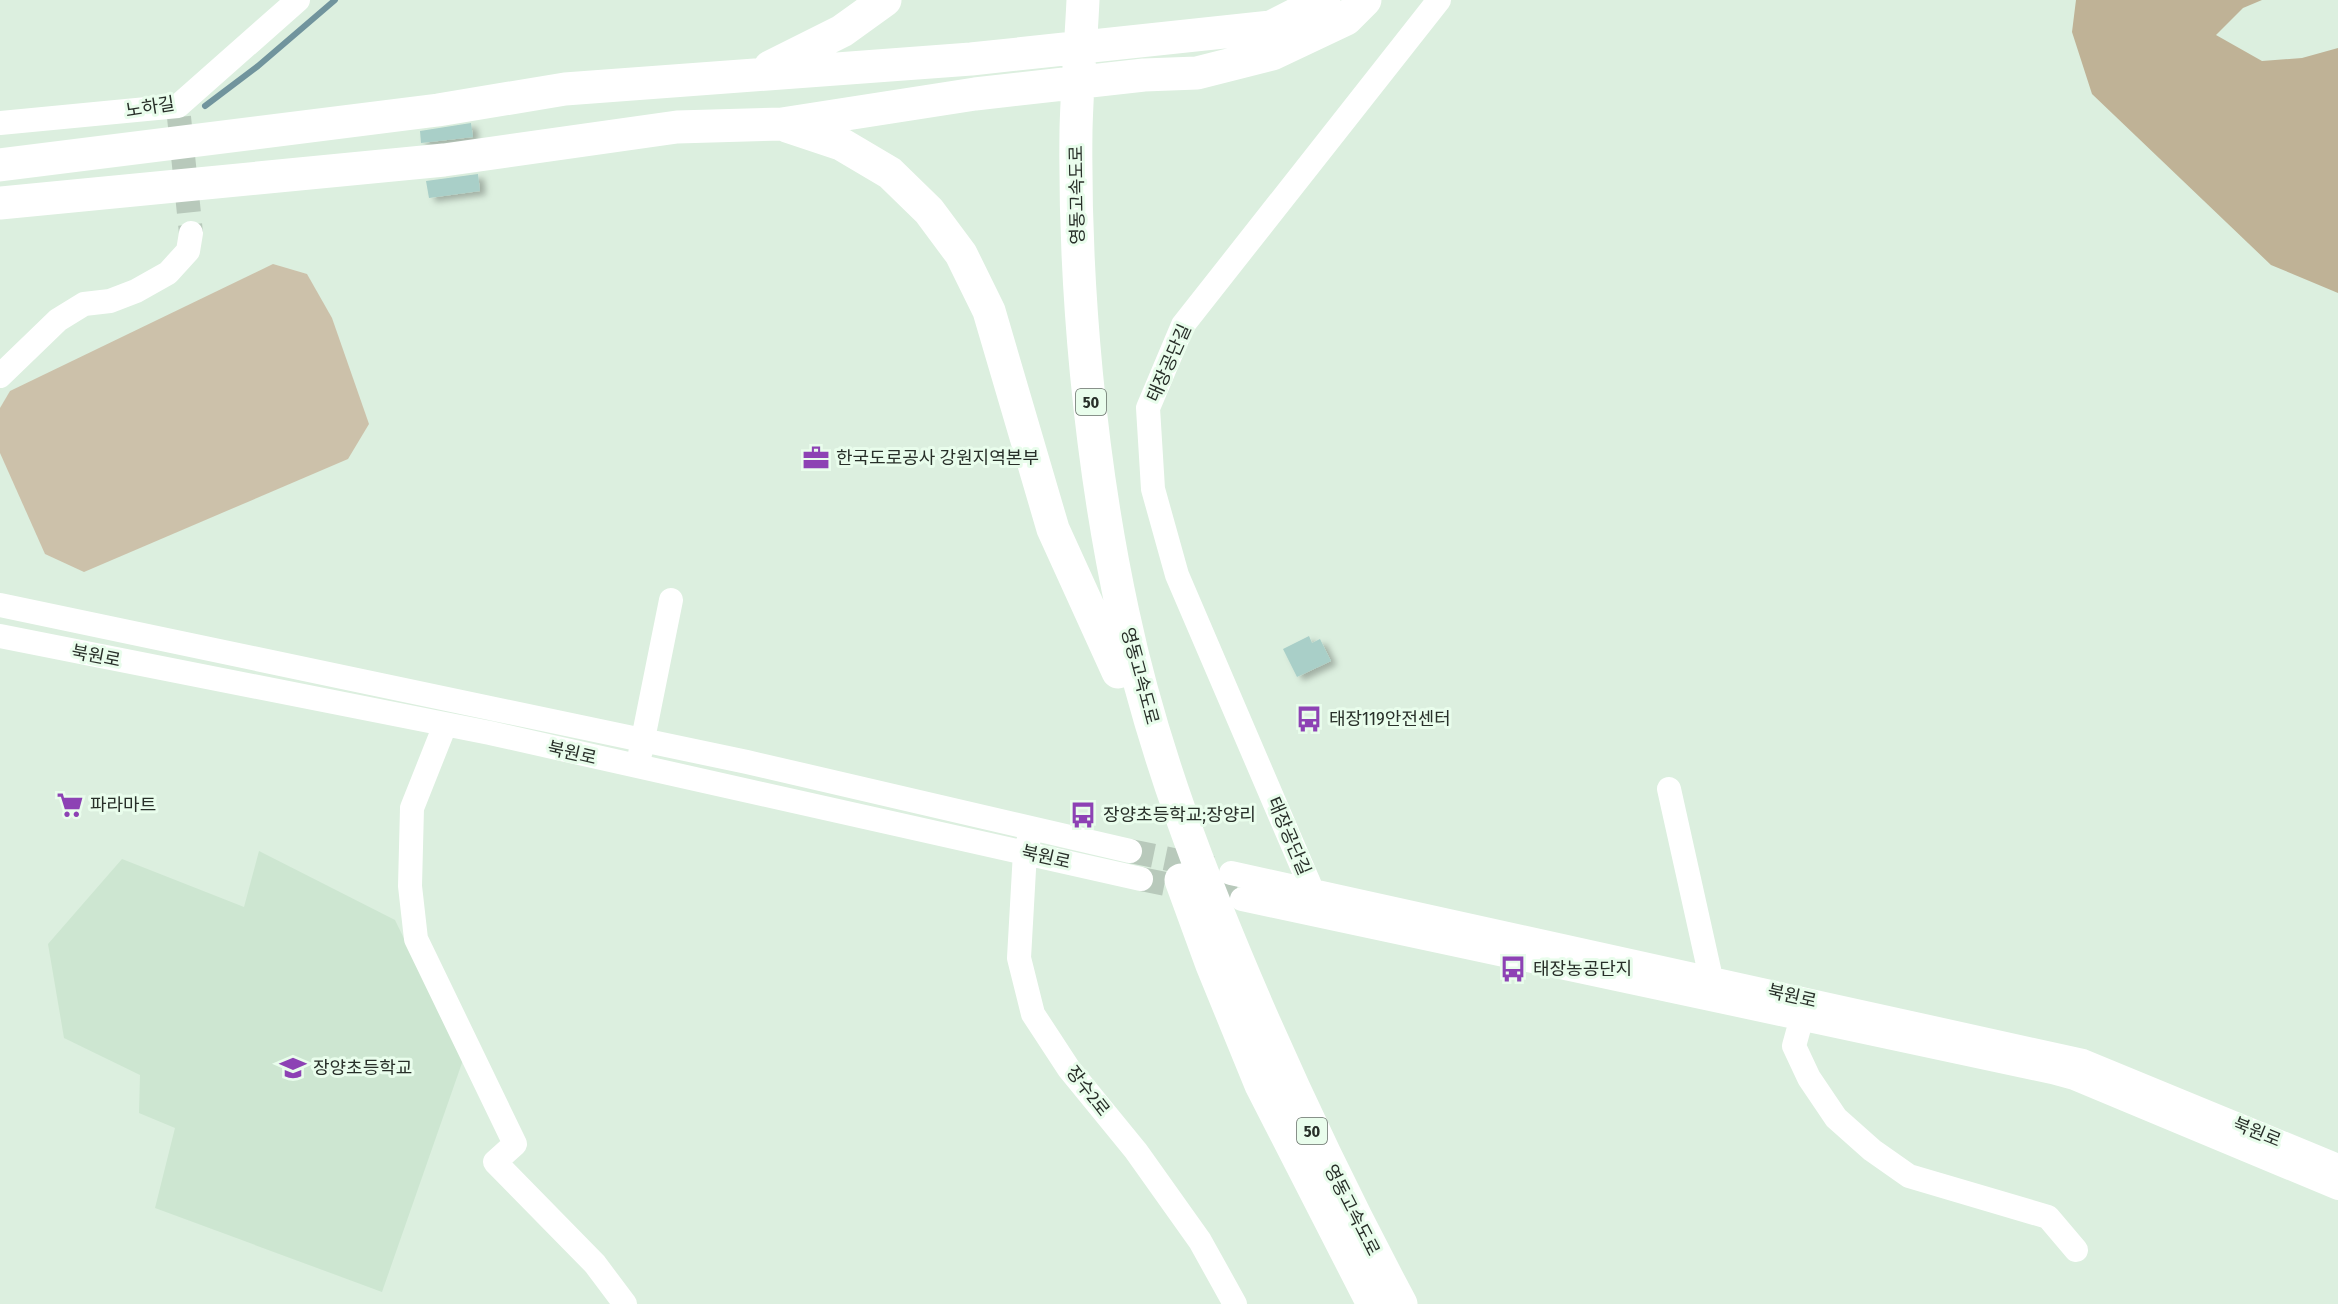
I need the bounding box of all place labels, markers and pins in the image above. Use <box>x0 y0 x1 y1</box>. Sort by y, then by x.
office icon: 한국도로공사 강원지역본부 <box>801 443 831 473</box>
place label: 한국도로공사 강원지역본부 <box>836 447 1039 469</box>
bus stop icon: 태장119안전센터 <box>1294 704 1324 734</box>
place label: 태장119안전센터 <box>1329 708 1451 730</box>
supermarket icon: 파라마트 <box>55 790 85 820</box>
place label: 파라마트 <box>90 794 156 816</box>
bus stop icon: 장양초등학교;장양리 <box>1068 800 1098 830</box>
place label: 장양초등학교;장양리 <box>1103 804 1256 826</box>
bus stop icon: 태장농공단지 <box>1498 954 1528 984</box>
place label: 태장농공단지 <box>1533 958 1632 980</box>
school or university icon: 장양초등학교 <box>278 1053 308 1083</box>
place label: 장양초등학교 <box>313 1057 412 1079</box>

